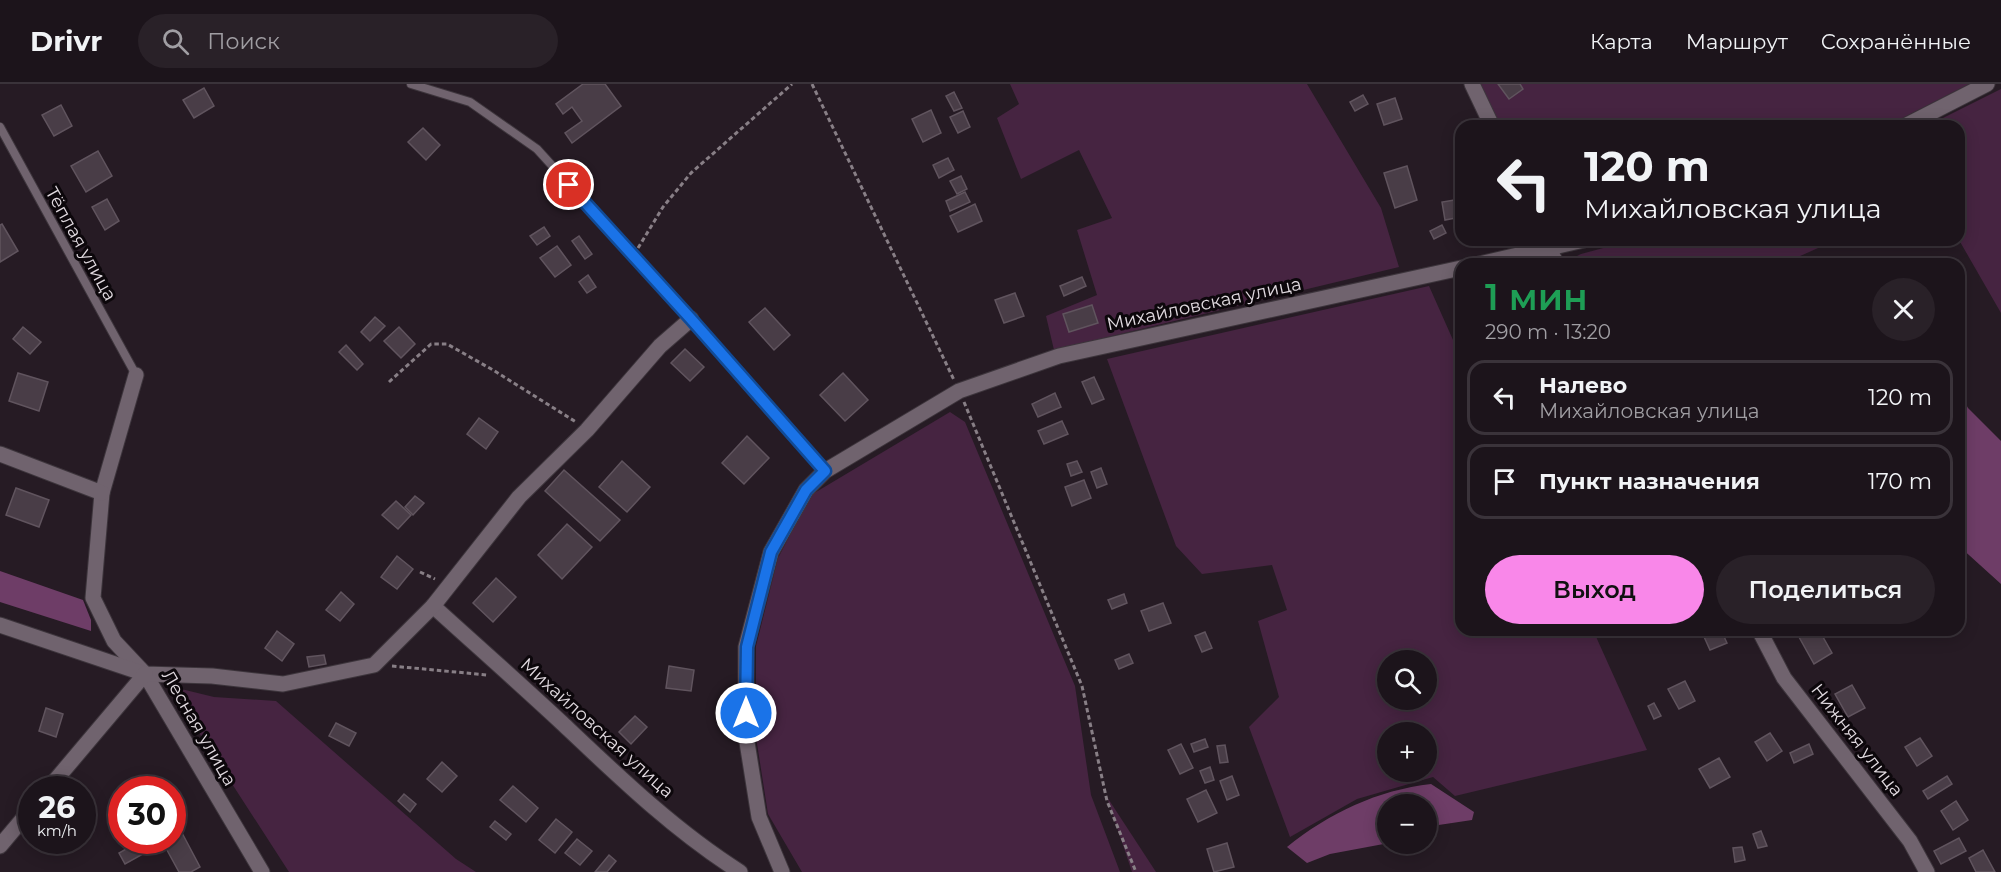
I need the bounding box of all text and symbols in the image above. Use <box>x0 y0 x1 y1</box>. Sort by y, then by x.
search box <box>138 14 558 68</box>
text: Drivr <box>30 24 102 58</box>
icon: search <box>159 25 192 58</box>
text: Поиск <box>207 28 280 55</box>
text: Карта <box>1590 29 1653 54</box>
text: Маршрут <box>1686 29 1788 54</box>
text: Сохранённые <box>1821 29 1971 54</box>
text: 120 m <box>1584 140 1710 192</box>
icon: left <box>1485 144 1563 222</box>
pin <box>543 159 594 210</box>
icon: arrive <box>552 168 585 201</box>
street label: Тёплая улица <box>41 183 121 305</box>
text: Михайловская улица <box>1584 192 1882 225</box>
street label: Михайловская улица <box>1105 273 1303 335</box>
text: 1 мин <box>1485 275 1588 319</box>
button: close <box>1872 278 1935 341</box>
text: 290 m · 13:20 <box>1485 320 1611 344</box>
text: Налево <box>1539 372 1627 399</box>
icon: left <box>1488 381 1521 414</box>
text: 120 m <box>1868 384 1932 411</box>
text: Михайловская улица <box>1539 399 1759 423</box>
icon: arrive <box>1488 465 1521 498</box>
text: Пункт назначения <box>1539 468 1760 495</box>
text: 170 m <box>1868 468 1932 495</box>
button: Выход <box>1485 555 1704 624</box>
button: Поделиться <box>1716 555 1935 624</box>
map controls <box>1377 650 1437 854</box>
button: search <box>1377 650 1437 710</box>
street label: Михайловская улица <box>516 653 678 803</box>
street label: Лесная улица <box>157 666 241 790</box>
street label: Нижняя улица <box>1806 679 1908 801</box>
position arrow <box>714 681 778 745</box>
button: + <box>1377 722 1437 782</box>
speed limit sign: 30 <box>108 776 186 854</box>
text: 26 <box>39 789 75 826</box>
button: − <box>1377 794 1437 854</box>
text: km/h <box>37 821 77 840</box>

